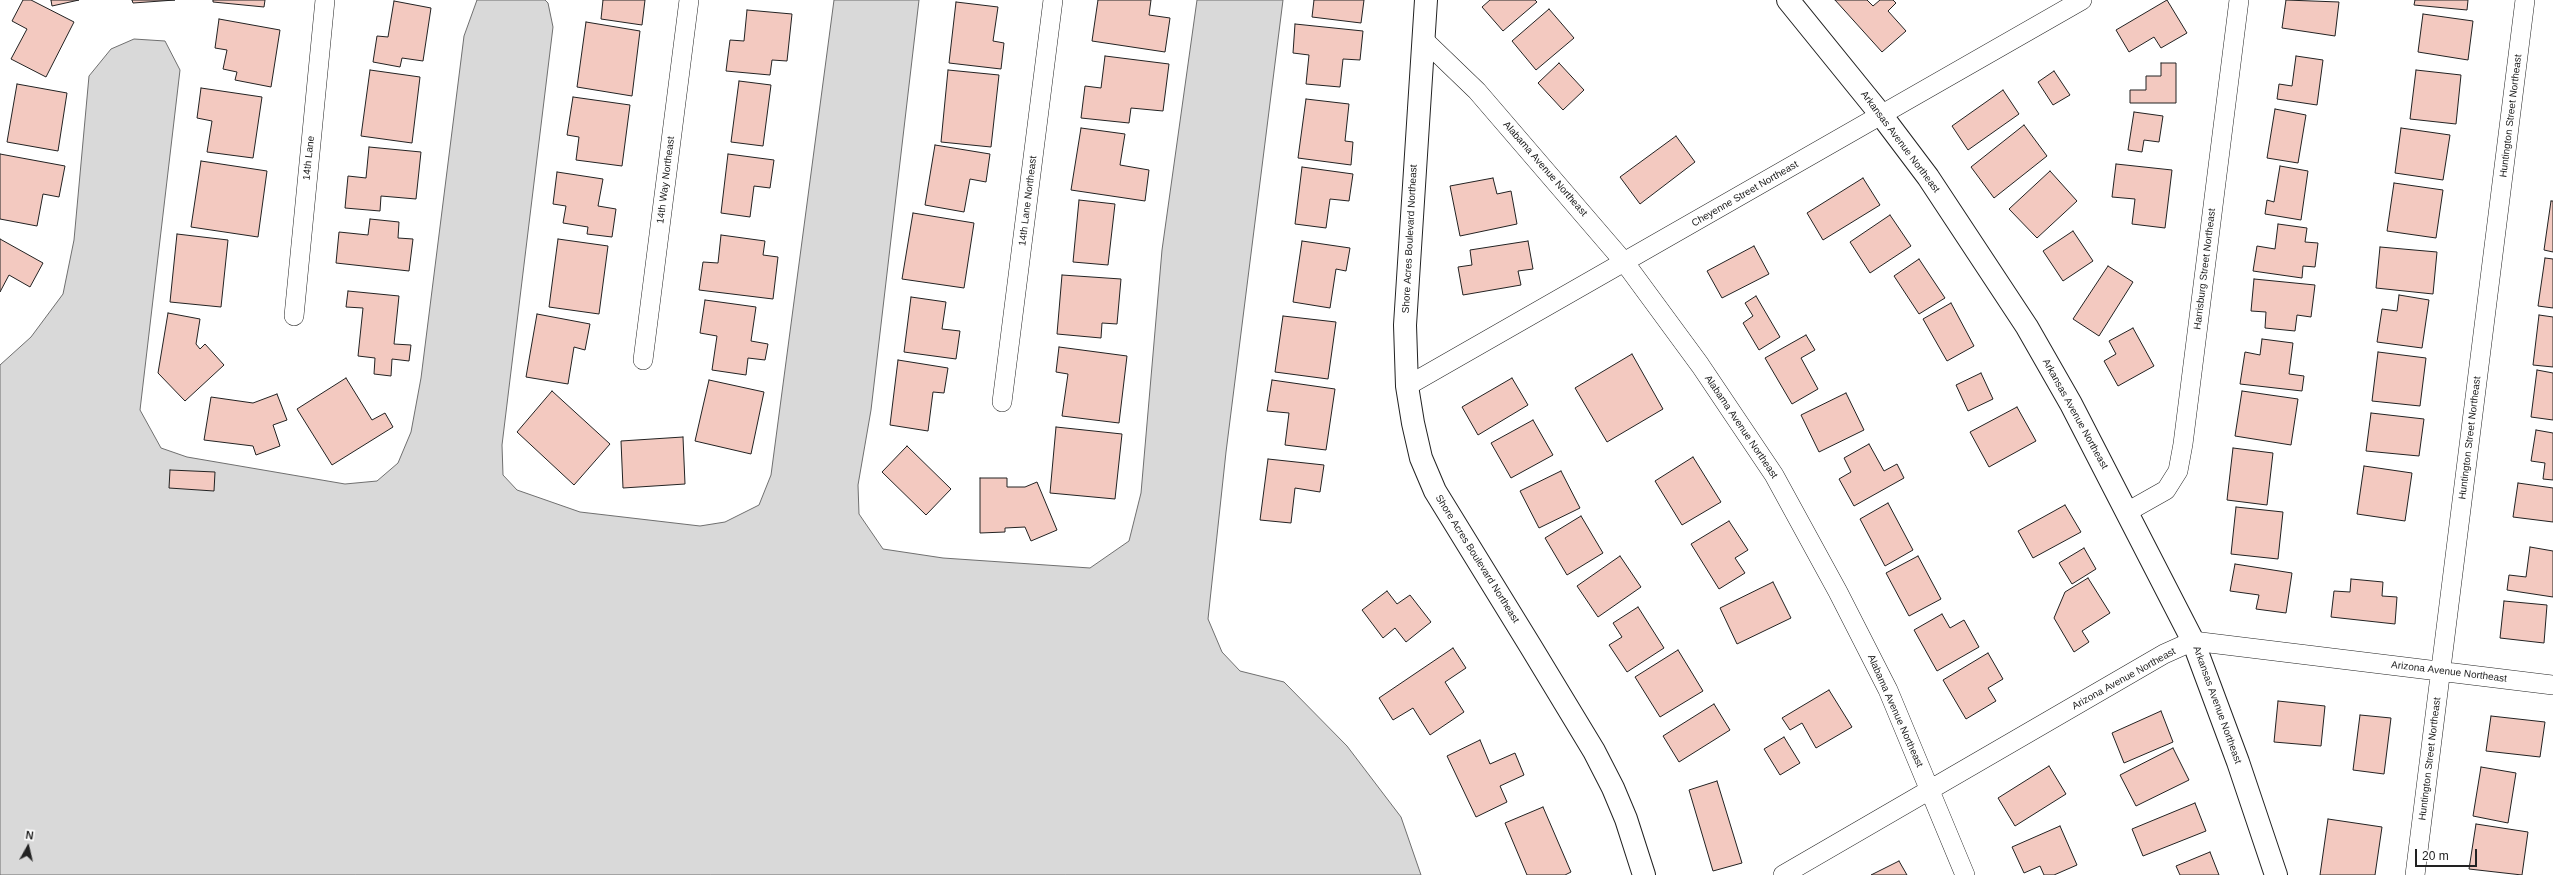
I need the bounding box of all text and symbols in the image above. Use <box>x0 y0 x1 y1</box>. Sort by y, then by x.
street label: Huntington Street Northeast <box>2497 54 2525 178</box>
street label: Arkansas Avenue Northeast <box>1858 89 1942 195</box>
street label: Alabama Avenue Northeast <box>1500 119 1590 219</box>
street label: 14th Lane <box>301 135 317 181</box>
street label: 14th Way Northeast <box>655 136 677 224</box>
street label: 14th Lane Northeast <box>1017 155 1039 247</box>
street label: Cheyenne Street Northeast <box>1690 159 1800 229</box>
street label: Shore Acres Boulevard Northeast <box>1400 164 1420 314</box>
street label: Harrisburg Street Northeast <box>2192 208 2218 330</box>
street label: Arkansas Avenue Northeast <box>2040 357 2110 471</box>
street label: Alabama Avenue Northeast <box>1702 373 1780 481</box>
street label: Huntington Street Northeast <box>2456 376 2484 500</box>
street label: Shore Acres Boulevard Northeast <box>1432 493 1522 625</box>
street label: Arizona Avenue Northeast <box>2070 645 2178 713</box>
street label: Arkansas Avenue Northeast <box>2190 645 2244 765</box>
street label: Alabama Avenue Northeast <box>1865 653 1925 769</box>
street label: Arizona Avenue Northeast <box>2390 659 2508 685</box>
street label: Huntington Street Northeast <box>2416 697 2444 821</box>
north arrow <box>8 827 48 867</box>
text: N <box>25 829 34 842</box>
scale bar <box>2417 841 2479 867</box>
text: 20 m <box>2422 849 2449 863</box>

